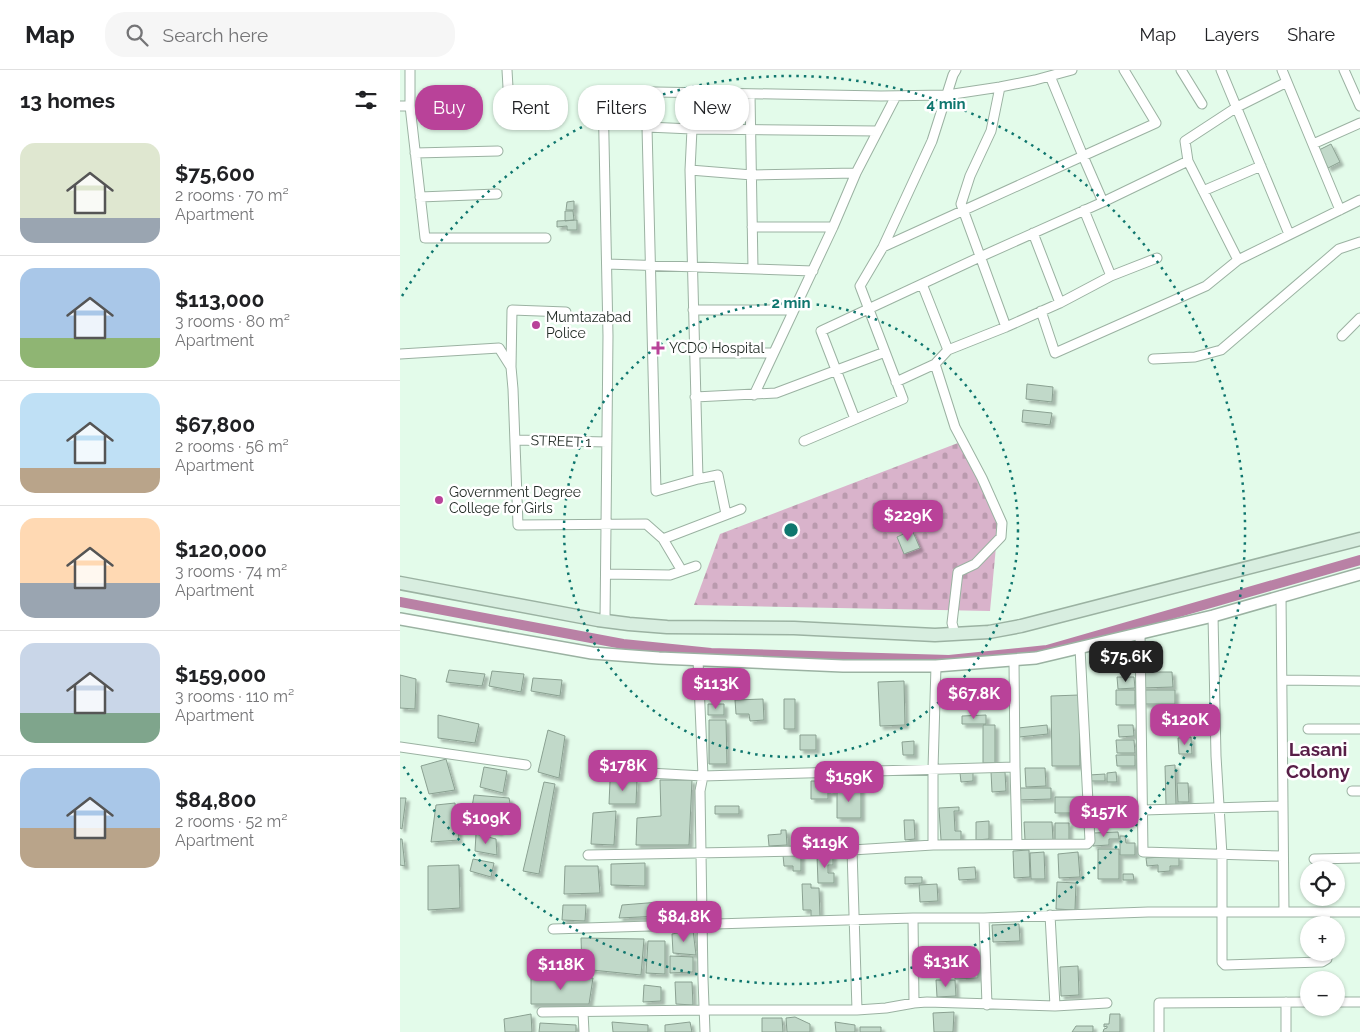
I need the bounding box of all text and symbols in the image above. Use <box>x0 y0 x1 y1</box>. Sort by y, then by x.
search box <box>105 12 455 57</box>
text: Map <box>25 20 75 49</box>
icon: search <box>123 21 151 49</box>
text: Search here <box>163 24 268 46</box>
text: Map <box>1140 24 1176 45</box>
text: Layers <box>1204 24 1259 45</box>
text: Share <box>1287 24 1335 45</box>
chip: Buy <box>415 85 483 130</box>
chip: Rent <box>493 85 568 130</box>
chip: Filters <box>578 85 665 130</box>
chip: New <box>675 85 749 130</box>
icon: filters <box>352 86 380 114</box>
text: 13 homes <box>20 88 115 113</box>
text: 4 min <box>926 95 966 113</box>
text: $75,600 <box>175 161 255 186</box>
icon: home <box>60 163 120 223</box>
text: 2 rooms · 70 m² <box>175 186 289 205</box>
text: Apartment <box>175 205 254 224</box>
text: $113,000 <box>175 287 264 312</box>
icon: home <box>60 288 120 348</box>
text: 2 min <box>772 294 810 312</box>
place label: Mumtazabad Police <box>546 309 631 341</box>
text: 3 rooms · 80 m² <box>175 312 290 331</box>
marker: Mumtazabad Police <box>530 319 542 331</box>
text: Apartment <box>175 331 254 350</box>
place label: YCDO Hospital <box>669 340 764 356</box>
marker: YCDO Hospital <box>651 341 665 355</box>
text: $67,800 <box>175 412 255 437</box>
icon: home <box>60 413 120 473</box>
street label: STREET 1 <box>530 432 592 450</box>
text: 2 rooms · 56 m² <box>175 437 289 456</box>
text: Apartment <box>175 456 254 475</box>
place label: Government Degree College for Girls <box>449 484 581 516</box>
marker: Government Degree College for Girls <box>433 494 445 506</box>
pin: $229K <box>873 500 943 542</box>
text: $229K <box>884 506 932 525</box>
centre of rings <box>782 521 800 539</box>
text: $120,000 <box>175 537 267 562</box>
icon: home <box>60 538 120 598</box>
text: 3 rooms · 74 m² <box>175 562 287 581</box>
text: Apartment <box>175 581 254 600</box>
pin: $75.6K <box>1085 640 1167 683</box>
text: $75.6K <box>1100 647 1152 666</box>
text: $159,000 <box>175 662 266 687</box>
icon: home <box>60 663 120 723</box>
pin: $113K <box>681 668 751 710</box>
text: $113K <box>693 674 739 693</box>
pin: $67.8K <box>933 678 1015 720</box>
text: $67.8K <box>948 684 1000 703</box>
text: 3 rooms · 110 m² <box>175 687 294 706</box>
pin: $120K <box>1150 704 1220 746</box>
text: Apartment <box>175 706 254 725</box>
text: $120K <box>1161 710 1209 729</box>
district label: Lasani Colony <box>1286 738 1350 782</box>
pin: $178K <box>588 750 658 792</box>
text: $178K <box>599 756 647 775</box>
pin: $159K <box>814 760 884 803</box>
text: $159K <box>825 767 873 786</box>
text: $84,800 <box>175 787 256 812</box>
icon: home <box>60 788 120 848</box>
pin: $157K <box>1069 796 1139 838</box>
pin: $109K <box>451 802 521 845</box>
text: $157K <box>1081 802 1127 821</box>
text: $109K <box>462 809 510 828</box>
text: 2 rooms · 52 m² <box>175 812 287 831</box>
pin: $119K <box>790 826 860 869</box>
text: Apartment <box>175 831 254 850</box>
text: $119K <box>802 833 848 852</box>
map controls <box>1300 861 1345 1016</box>
button: locate <box>1300 861 1345 906</box>
pin: $84.8K <box>643 900 725 943</box>
text: $84.8K <box>658 907 710 926</box>
button: + <box>1300 916 1345 961</box>
pin: $131K <box>911 946 981 988</box>
pin: $118K <box>526 948 596 991</box>
text: $131K <box>923 952 969 971</box>
text: $118K <box>538 955 584 974</box>
button: − <box>1300 971 1345 1016</box>

